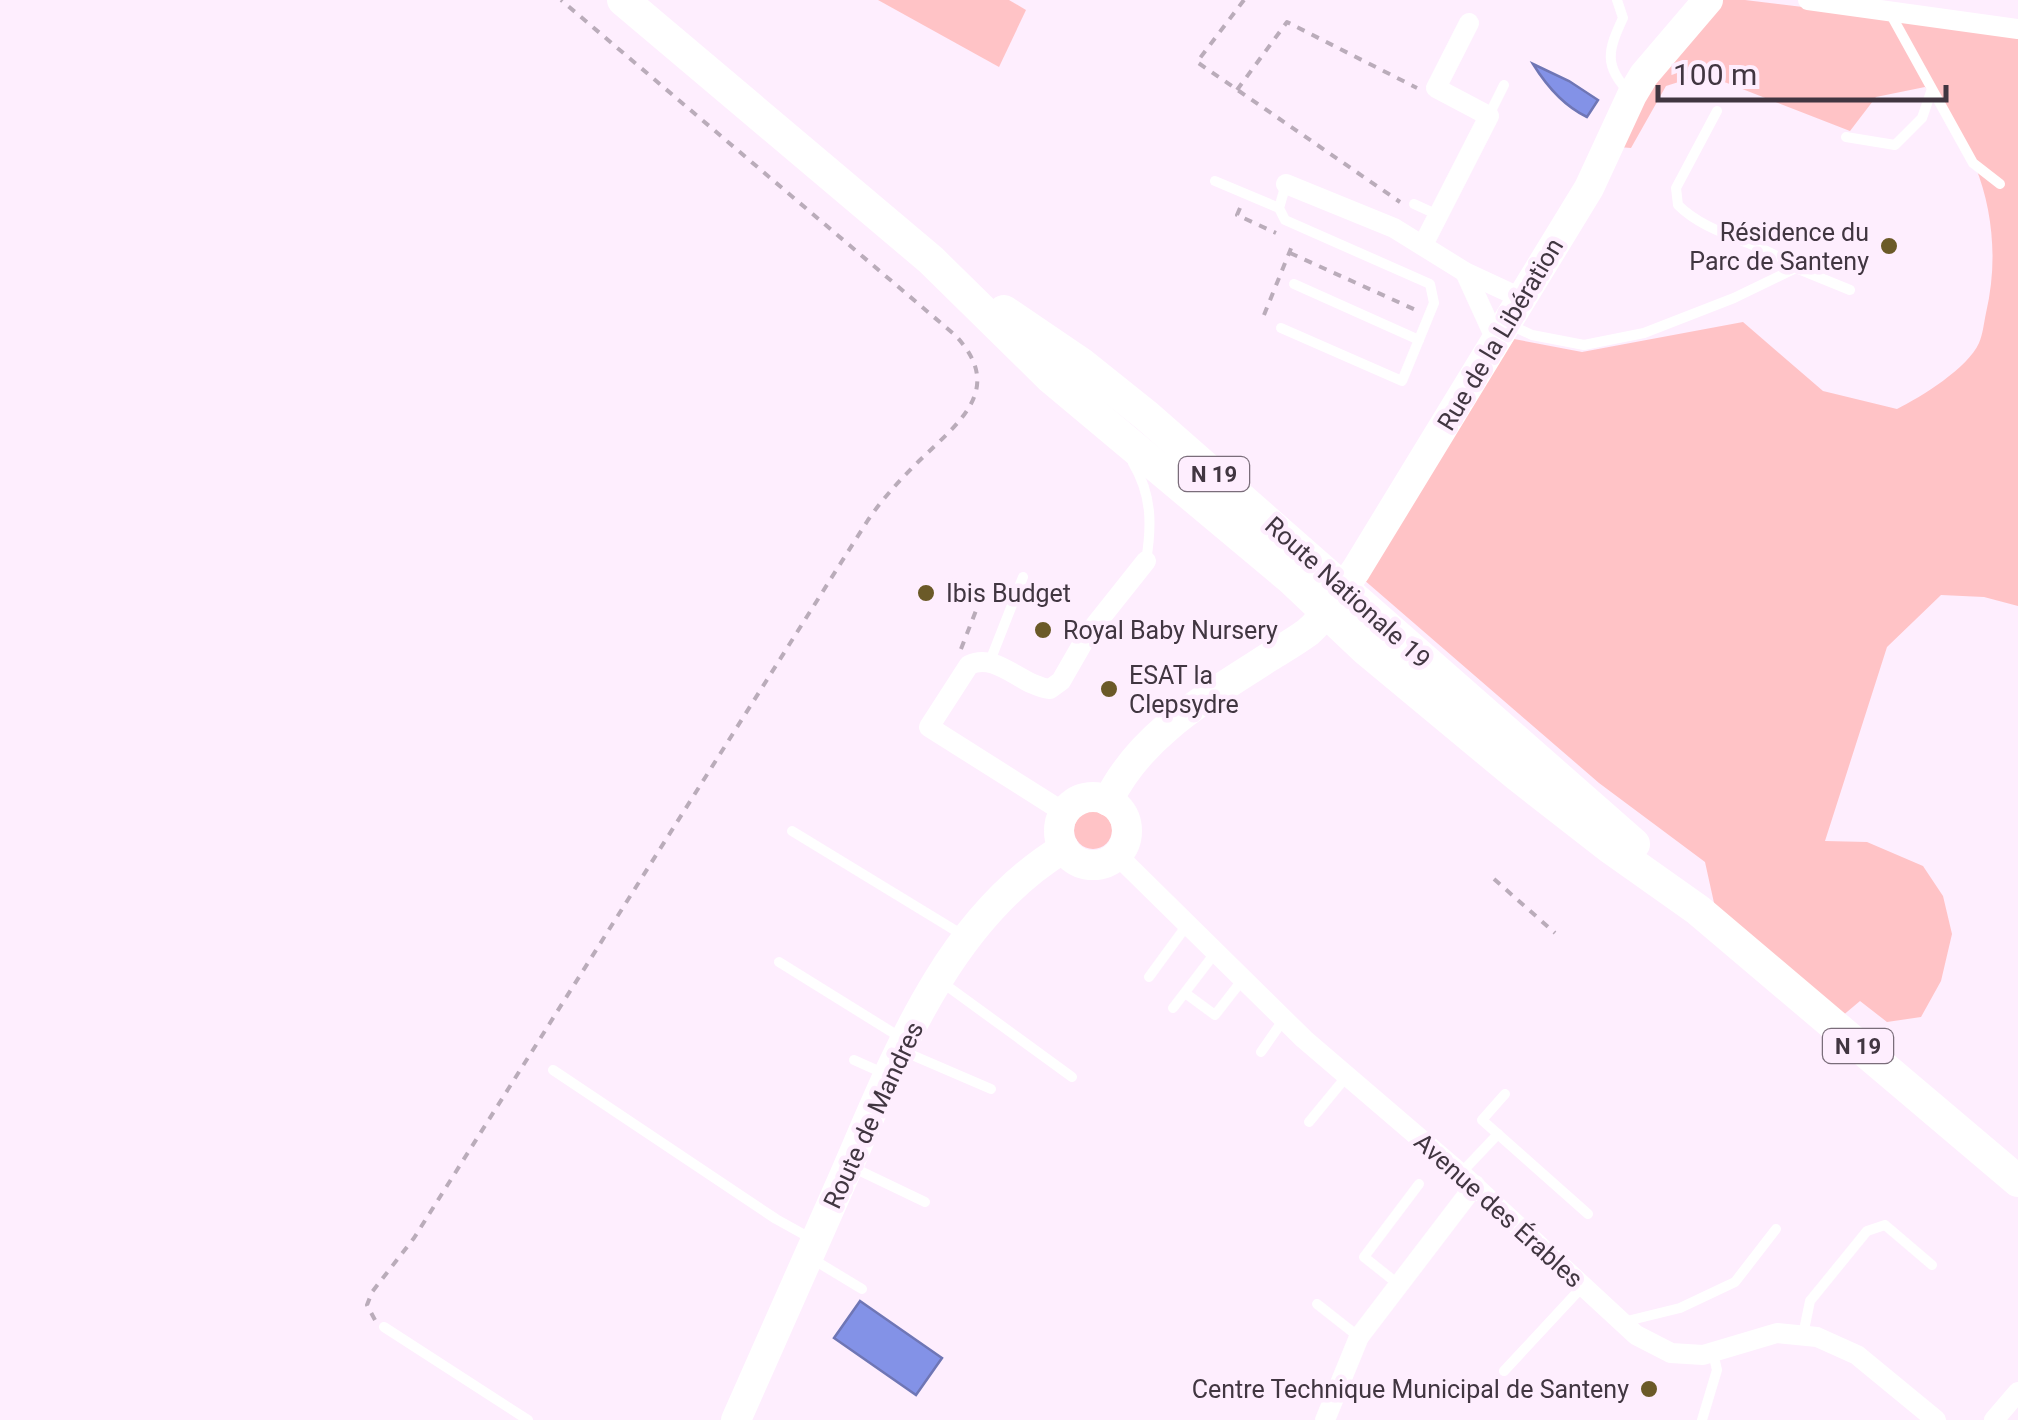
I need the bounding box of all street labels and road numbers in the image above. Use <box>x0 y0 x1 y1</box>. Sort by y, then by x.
street label: Rue de la Libération <box>1432 233 1569 436</box>
road number: N 19 <box>1179 457 1249 491</box>
street label: Route Nationale 19 <box>1259 511 1436 674</box>
street label: Route de Mandres <box>818 1017 929 1213</box>
road number: N 19 <box>1823 1029 1893 1063</box>
street label: Avenue des Érables <box>1409 1126 1589 1294</box>

